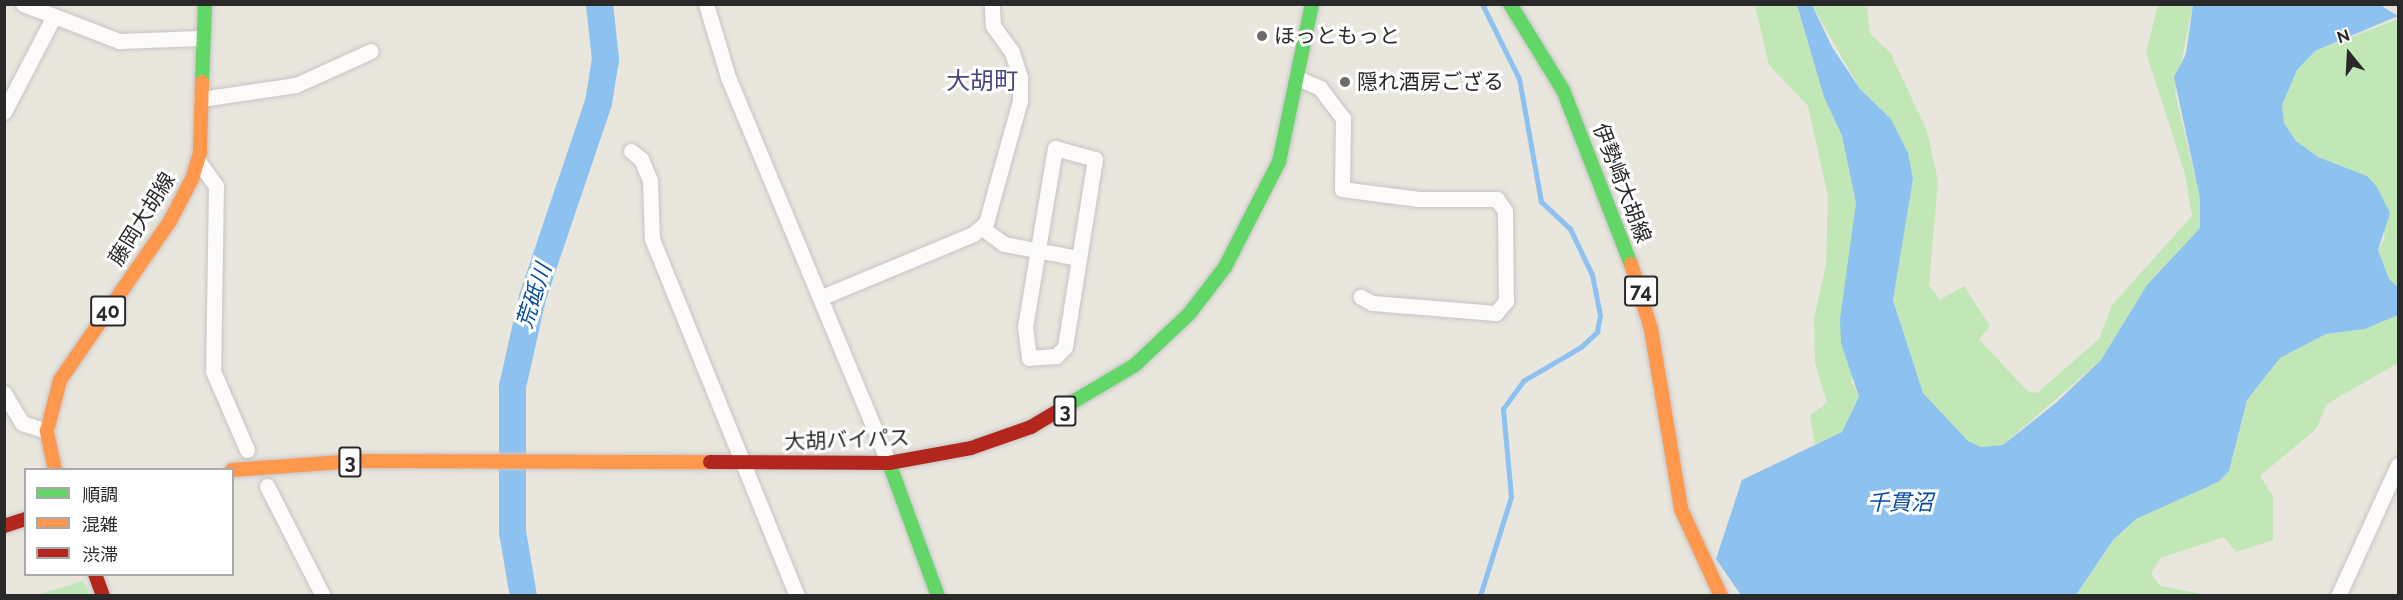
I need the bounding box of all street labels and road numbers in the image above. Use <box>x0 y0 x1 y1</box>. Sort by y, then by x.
street label: 伊勢崎大胡線 <box>1588 120 1656 246</box>
street label: 藤岡大胡線 <box>103 168 181 270</box>
road number: 74 <box>1623 274 1659 308</box>
road number: 40 <box>90 294 126 328</box>
road number: 3 <box>1053 394 1077 428</box>
street label: 大胡バイパス <box>784 425 910 455</box>
road number: 3 <box>338 445 362 479</box>

